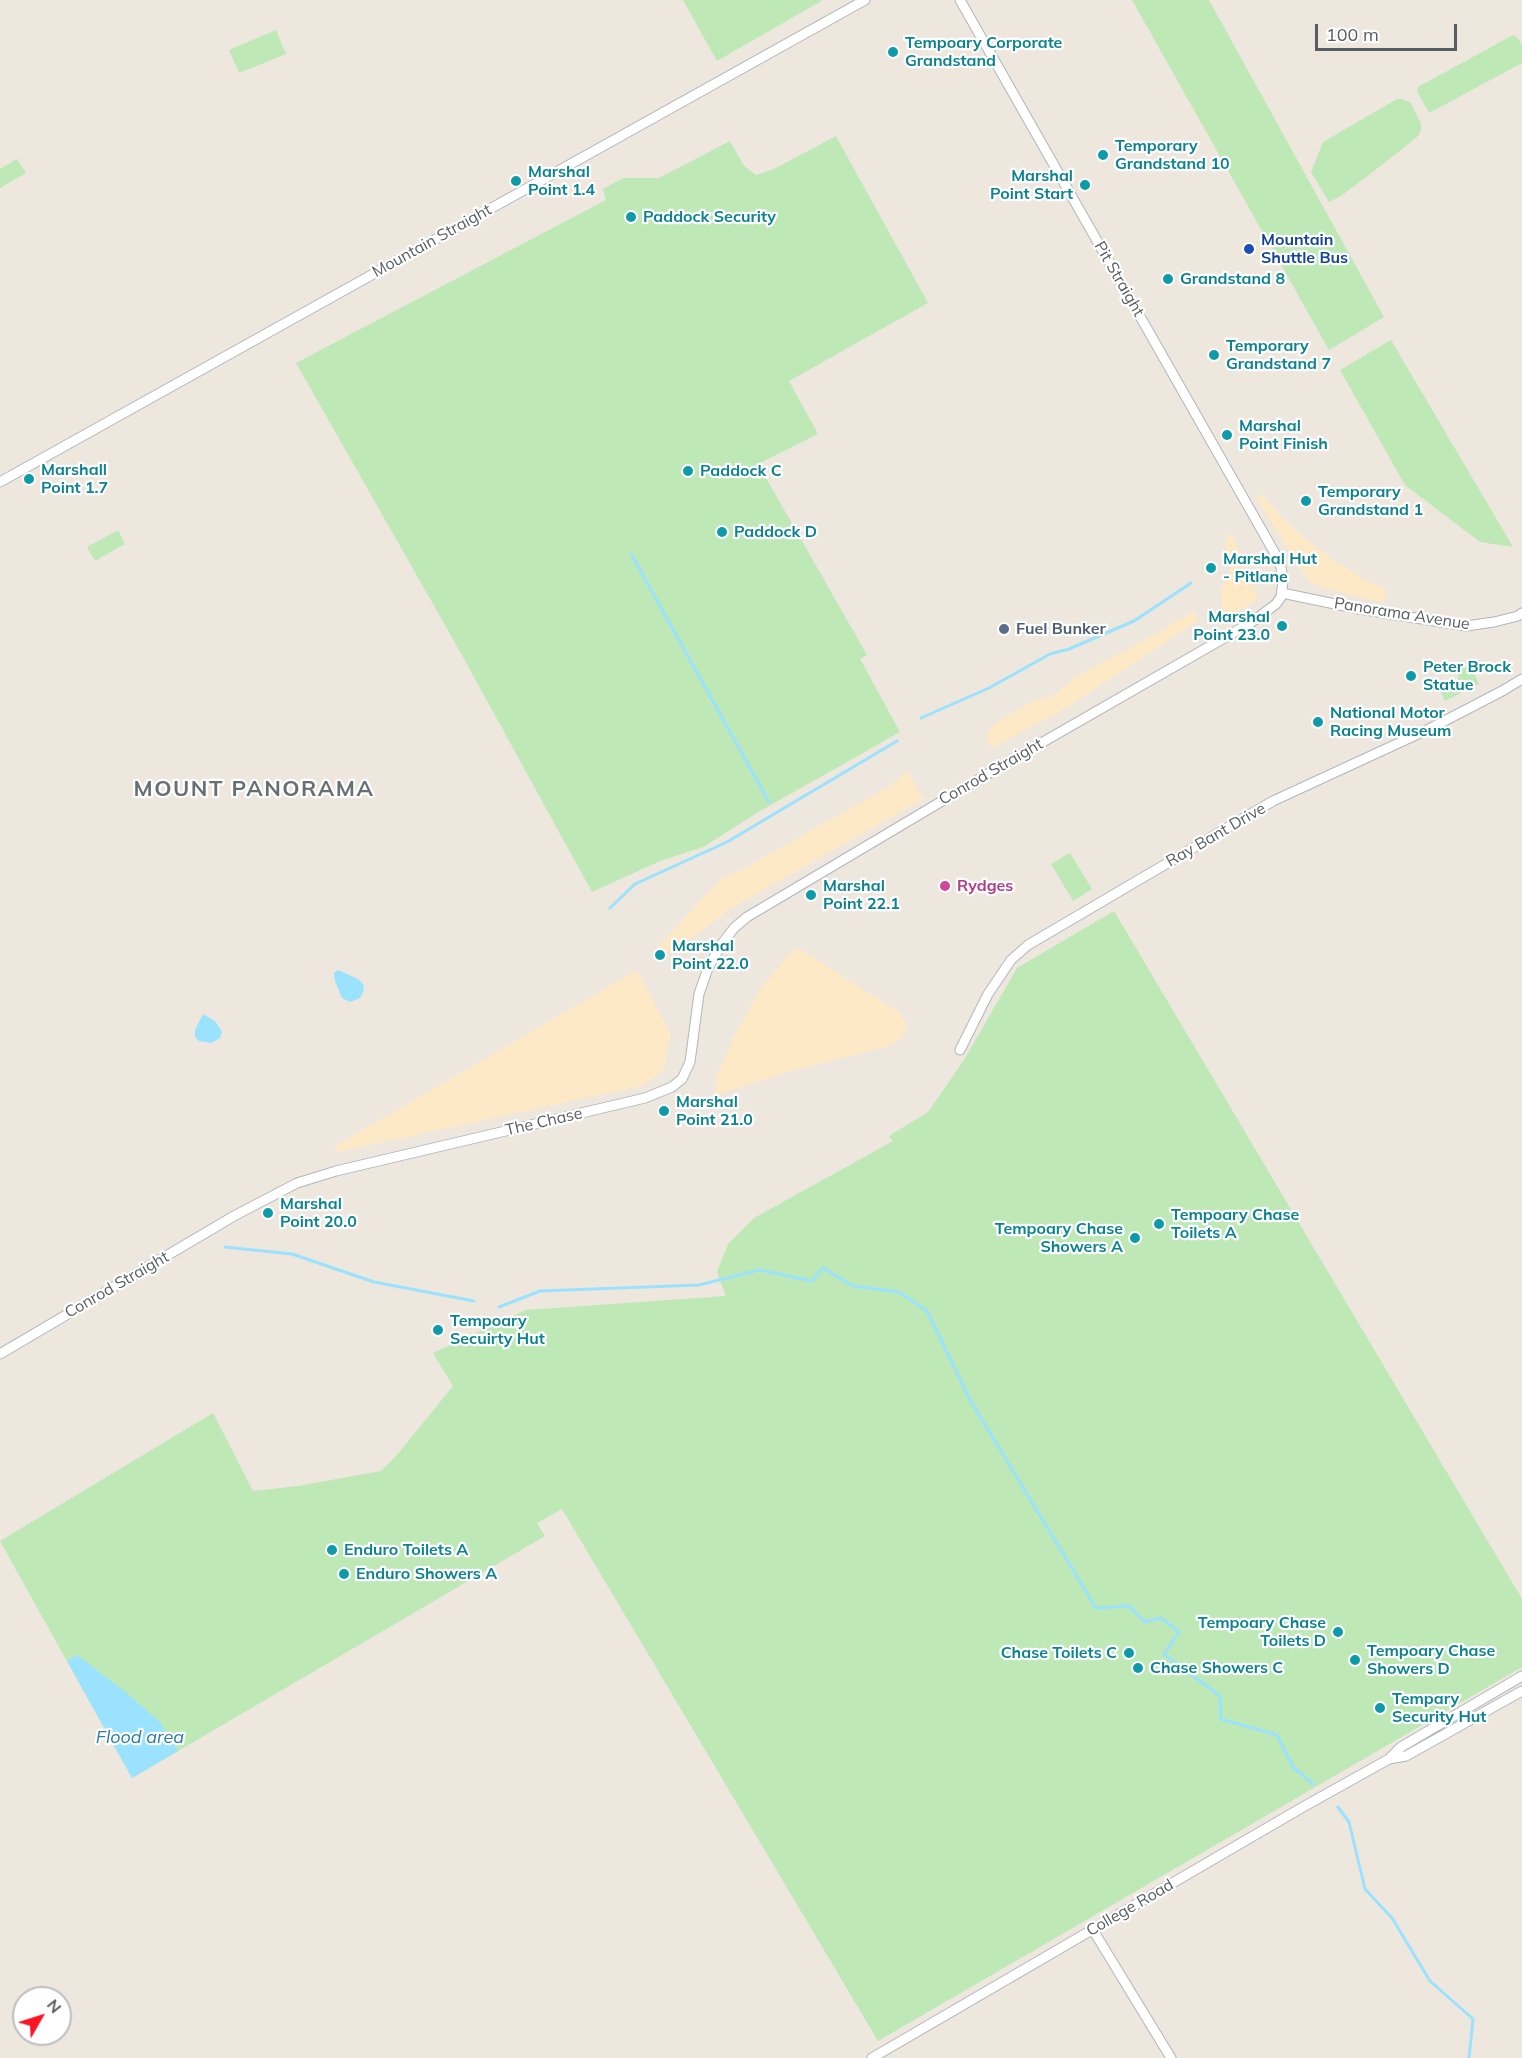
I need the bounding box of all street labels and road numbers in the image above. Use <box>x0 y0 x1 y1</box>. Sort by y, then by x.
street label: Mountain Straight <box>369 200 495 282</box>
street label: Pit Straight <box>1090 238 1148 320</box>
street label: Panorama Avenue <box>1333 594 1471 634</box>
street label: Conrod Straight <box>936 734 1046 810</box>
street label: Ray Bant Drive <box>1163 799 1269 871</box>
street label: The Chase <box>504 1104 584 1140</box>
street label: Conrod Straight <box>62 1247 172 1323</box>
street label: College Road <box>1083 1875 1177 1941</box>

